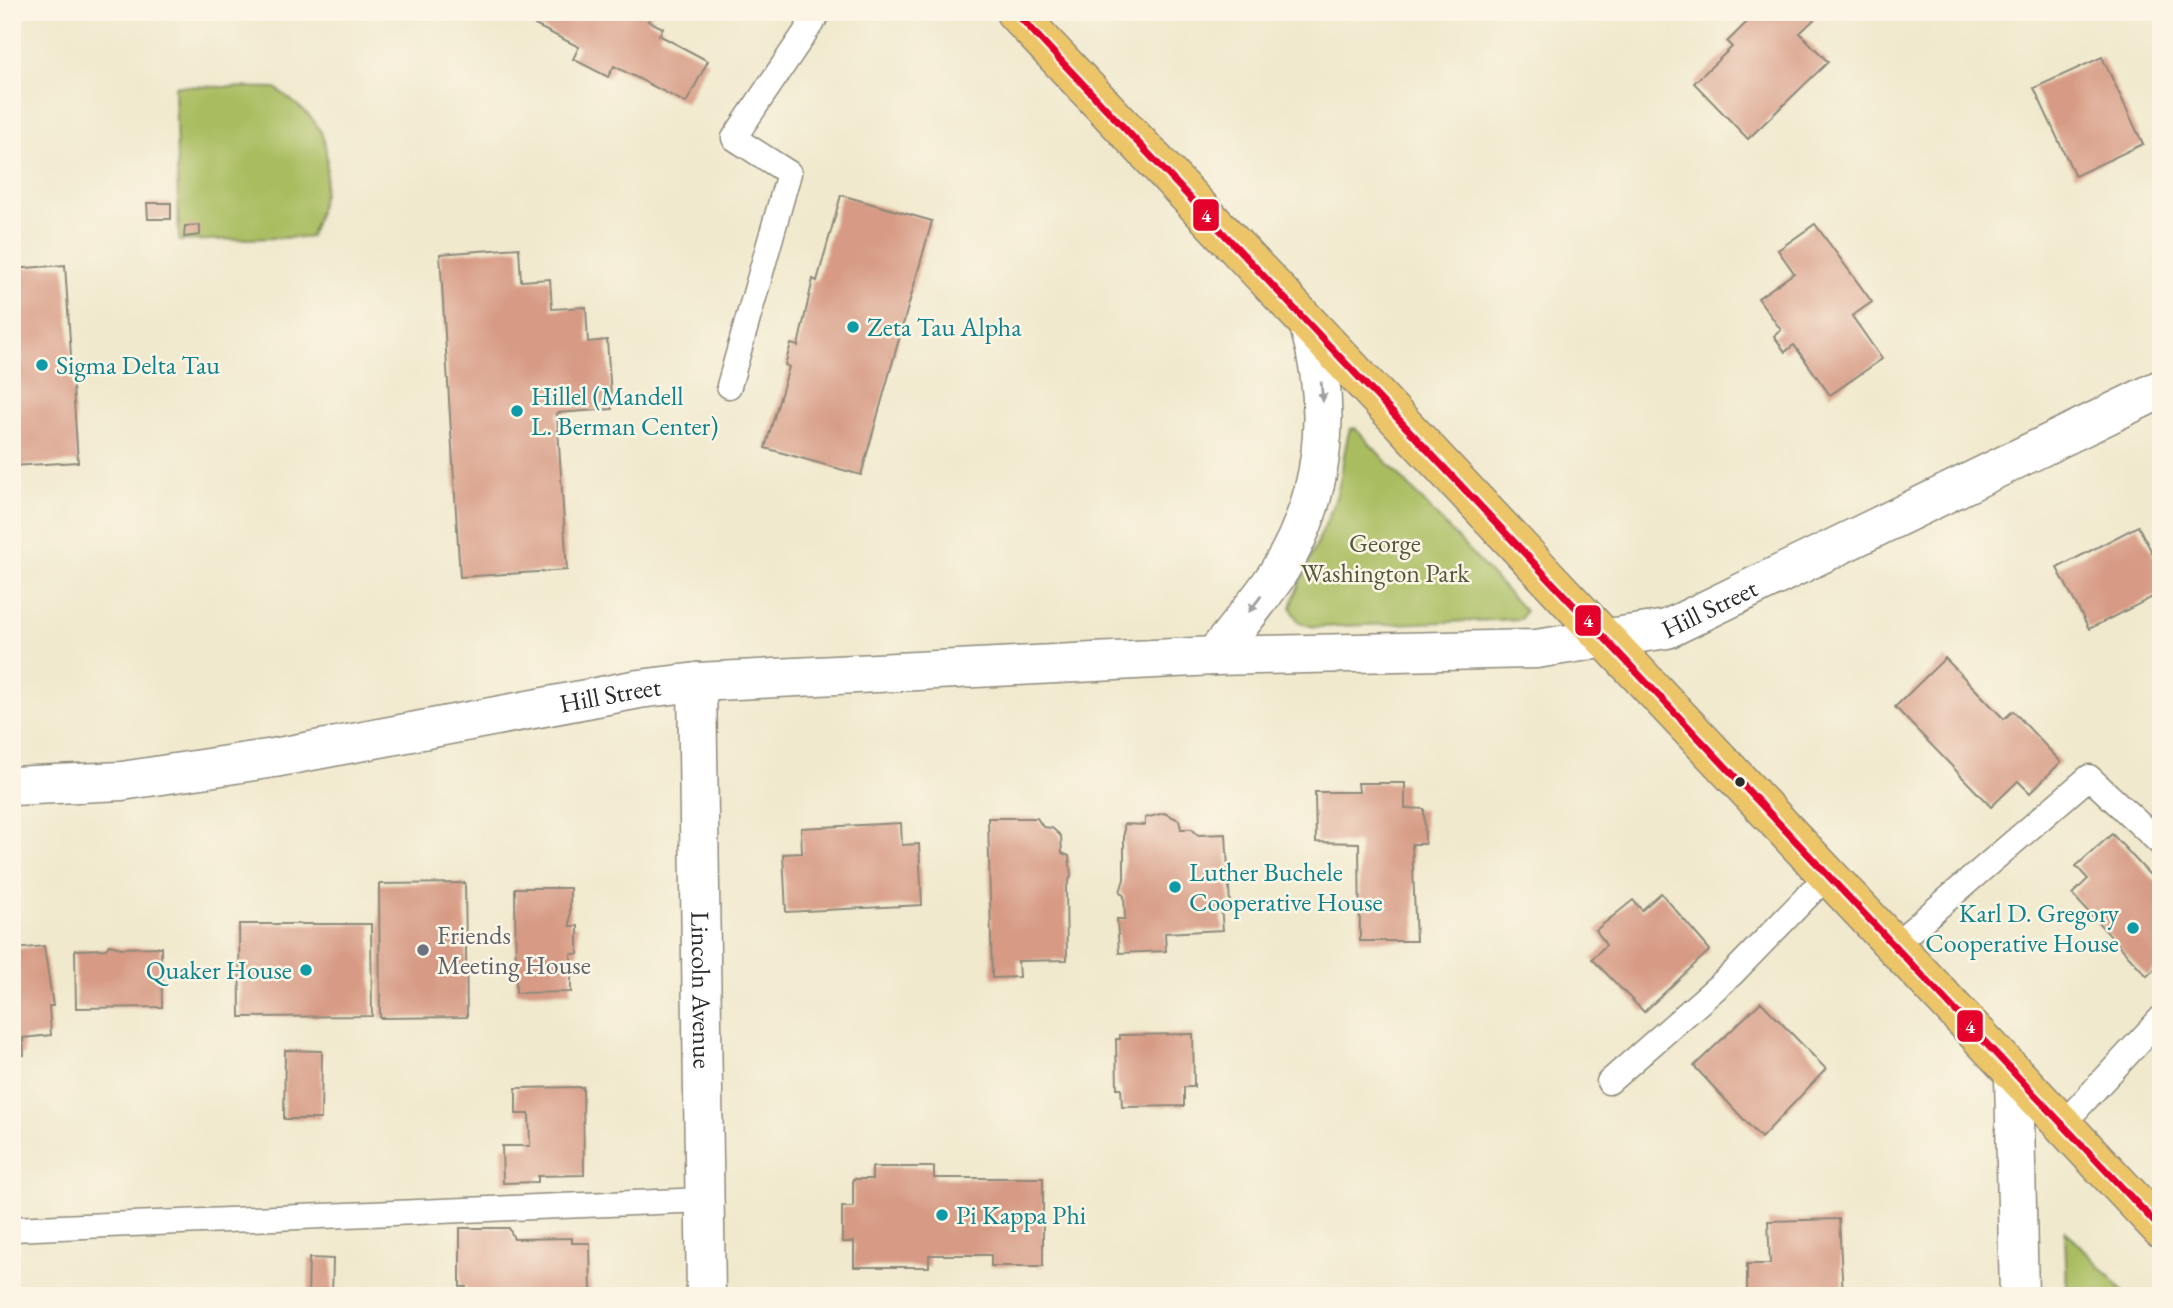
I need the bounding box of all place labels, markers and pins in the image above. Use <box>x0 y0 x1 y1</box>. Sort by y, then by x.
place label: Zeta Tau Alpha <box>867 310 1022 344</box>
marker: Zeta Tau Alpha <box>845 319 861 335</box>
place label: Sigma Delta Tau <box>56 348 220 382</box>
marker: Sigma Delta Tau <box>34 357 50 373</box>
place label: Hillel (Mandell L. Berman Center) <box>531 379 719 443</box>
marker: Hillel (Mandell L. Berman Center) <box>509 403 525 419</box>
unlabelled marker <box>1733 775 1747 789</box>
place label: Luther Buchele Cooperative House <box>1189 855 1383 919</box>
marker: Luther Buchele Cooperative House <box>1167 879 1183 895</box>
place label: Karl D. Gregory Cooperative House <box>1925 896 2120 960</box>
place label: Friends Meeting House <box>437 918 591 982</box>
marker: Karl D. Gregory Cooperative House <box>2125 920 2141 936</box>
marker: Friends Meeting House <box>415 942 431 958</box>
place label: Quaker House <box>146 953 292 987</box>
marker: Quaker House <box>298 962 314 978</box>
place label: Pi Kappa Phi <box>956 1198 1086 1232</box>
marker: Pi Kappa Phi <box>934 1207 950 1223</box>

